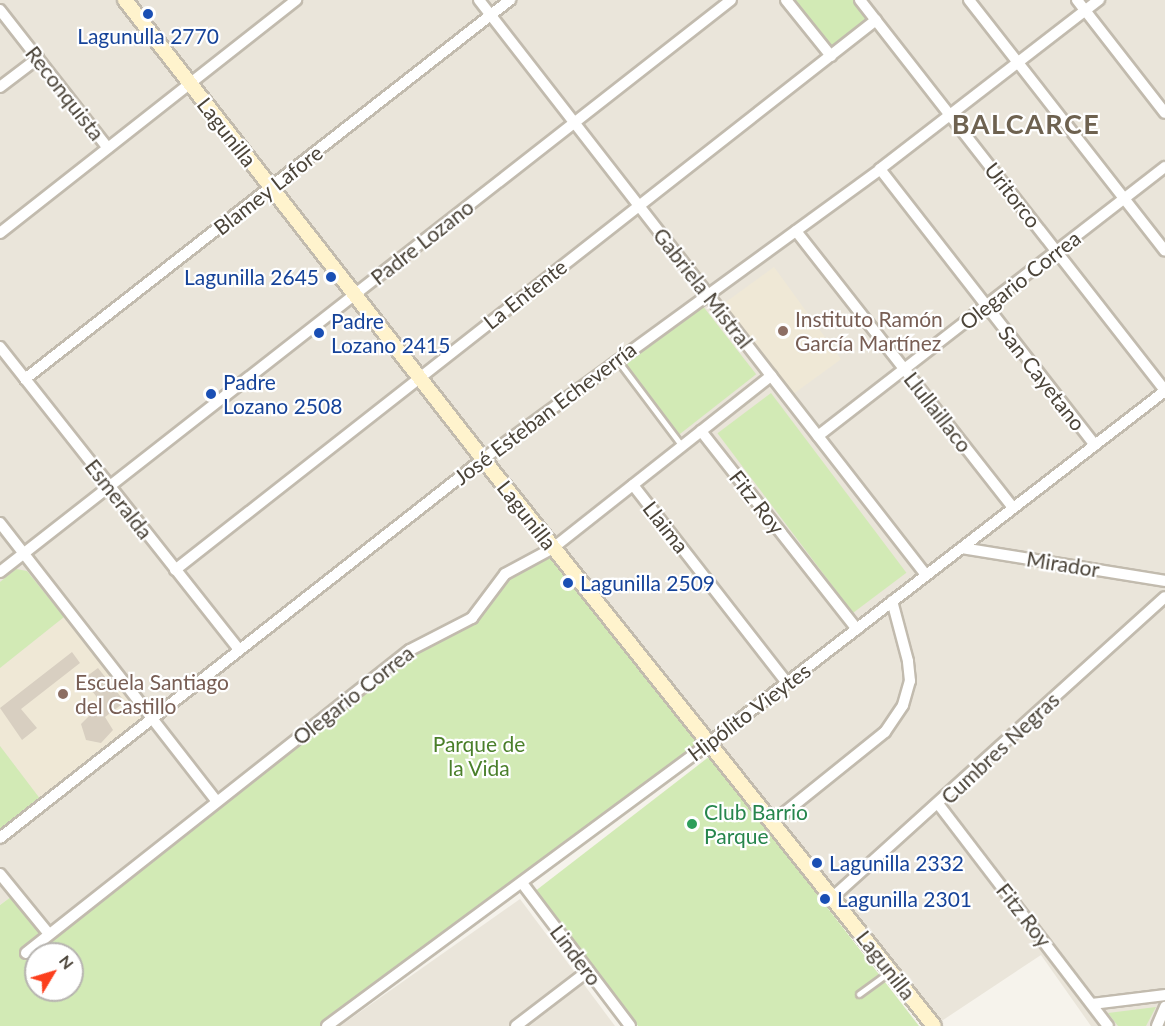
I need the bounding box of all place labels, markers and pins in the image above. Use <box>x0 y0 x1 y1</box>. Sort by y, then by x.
marker: Lagunulla 2770 <box>141 7 155 21</box>
place label: Lagunulla 2770 <box>77 23 219 49</box>
place label: Lagunilla 2645 <box>184 264 319 290</box>
marker: Lagunilla 2645 <box>324 270 338 284</box>
place label: Instituto Ramón García Martínez <box>795 306 943 356</box>
place label: Padre Lozano 2415 <box>331 308 450 358</box>
marker: Instituto Ramón García Martínez <box>776 324 790 338</box>
marker: Padre Lozano 2415 <box>312 326 326 340</box>
place label: Padre Lozano 2508 <box>223 369 342 419</box>
marker: Padre Lozano 2508 <box>204 387 218 401</box>
place label: Lagunilla 2509 <box>580 570 715 596</box>
marker: Lagunilla 2509 <box>561 576 575 590</box>
place label: Escuela Santiago del Castillo <box>75 669 229 719</box>
marker: Escuela Santiago del Castillo <box>56 687 70 701</box>
place label: Club Barrio Parque <box>704 799 808 849</box>
marker: Club Barrio Parque <box>685 817 699 831</box>
place label: Lagunilla 2332 <box>829 850 964 876</box>
marker: Lagunilla 2332 <box>810 856 824 870</box>
place label: Lagunilla 2301 <box>837 886 972 912</box>
marker: Lagunilla 2301 <box>818 892 832 906</box>

